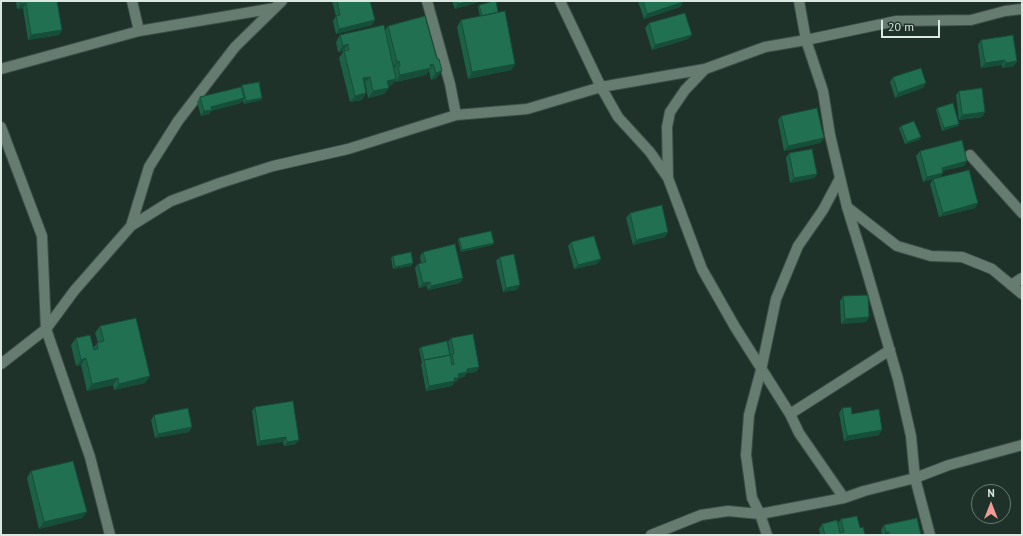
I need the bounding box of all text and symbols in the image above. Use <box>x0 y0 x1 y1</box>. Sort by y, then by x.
scale bar <box>883 12 942 38</box>
text: 20 m <box>888 19 914 34</box>
north arrow <box>971 484 1011 524</box>
text: N <box>987 486 995 500</box>

